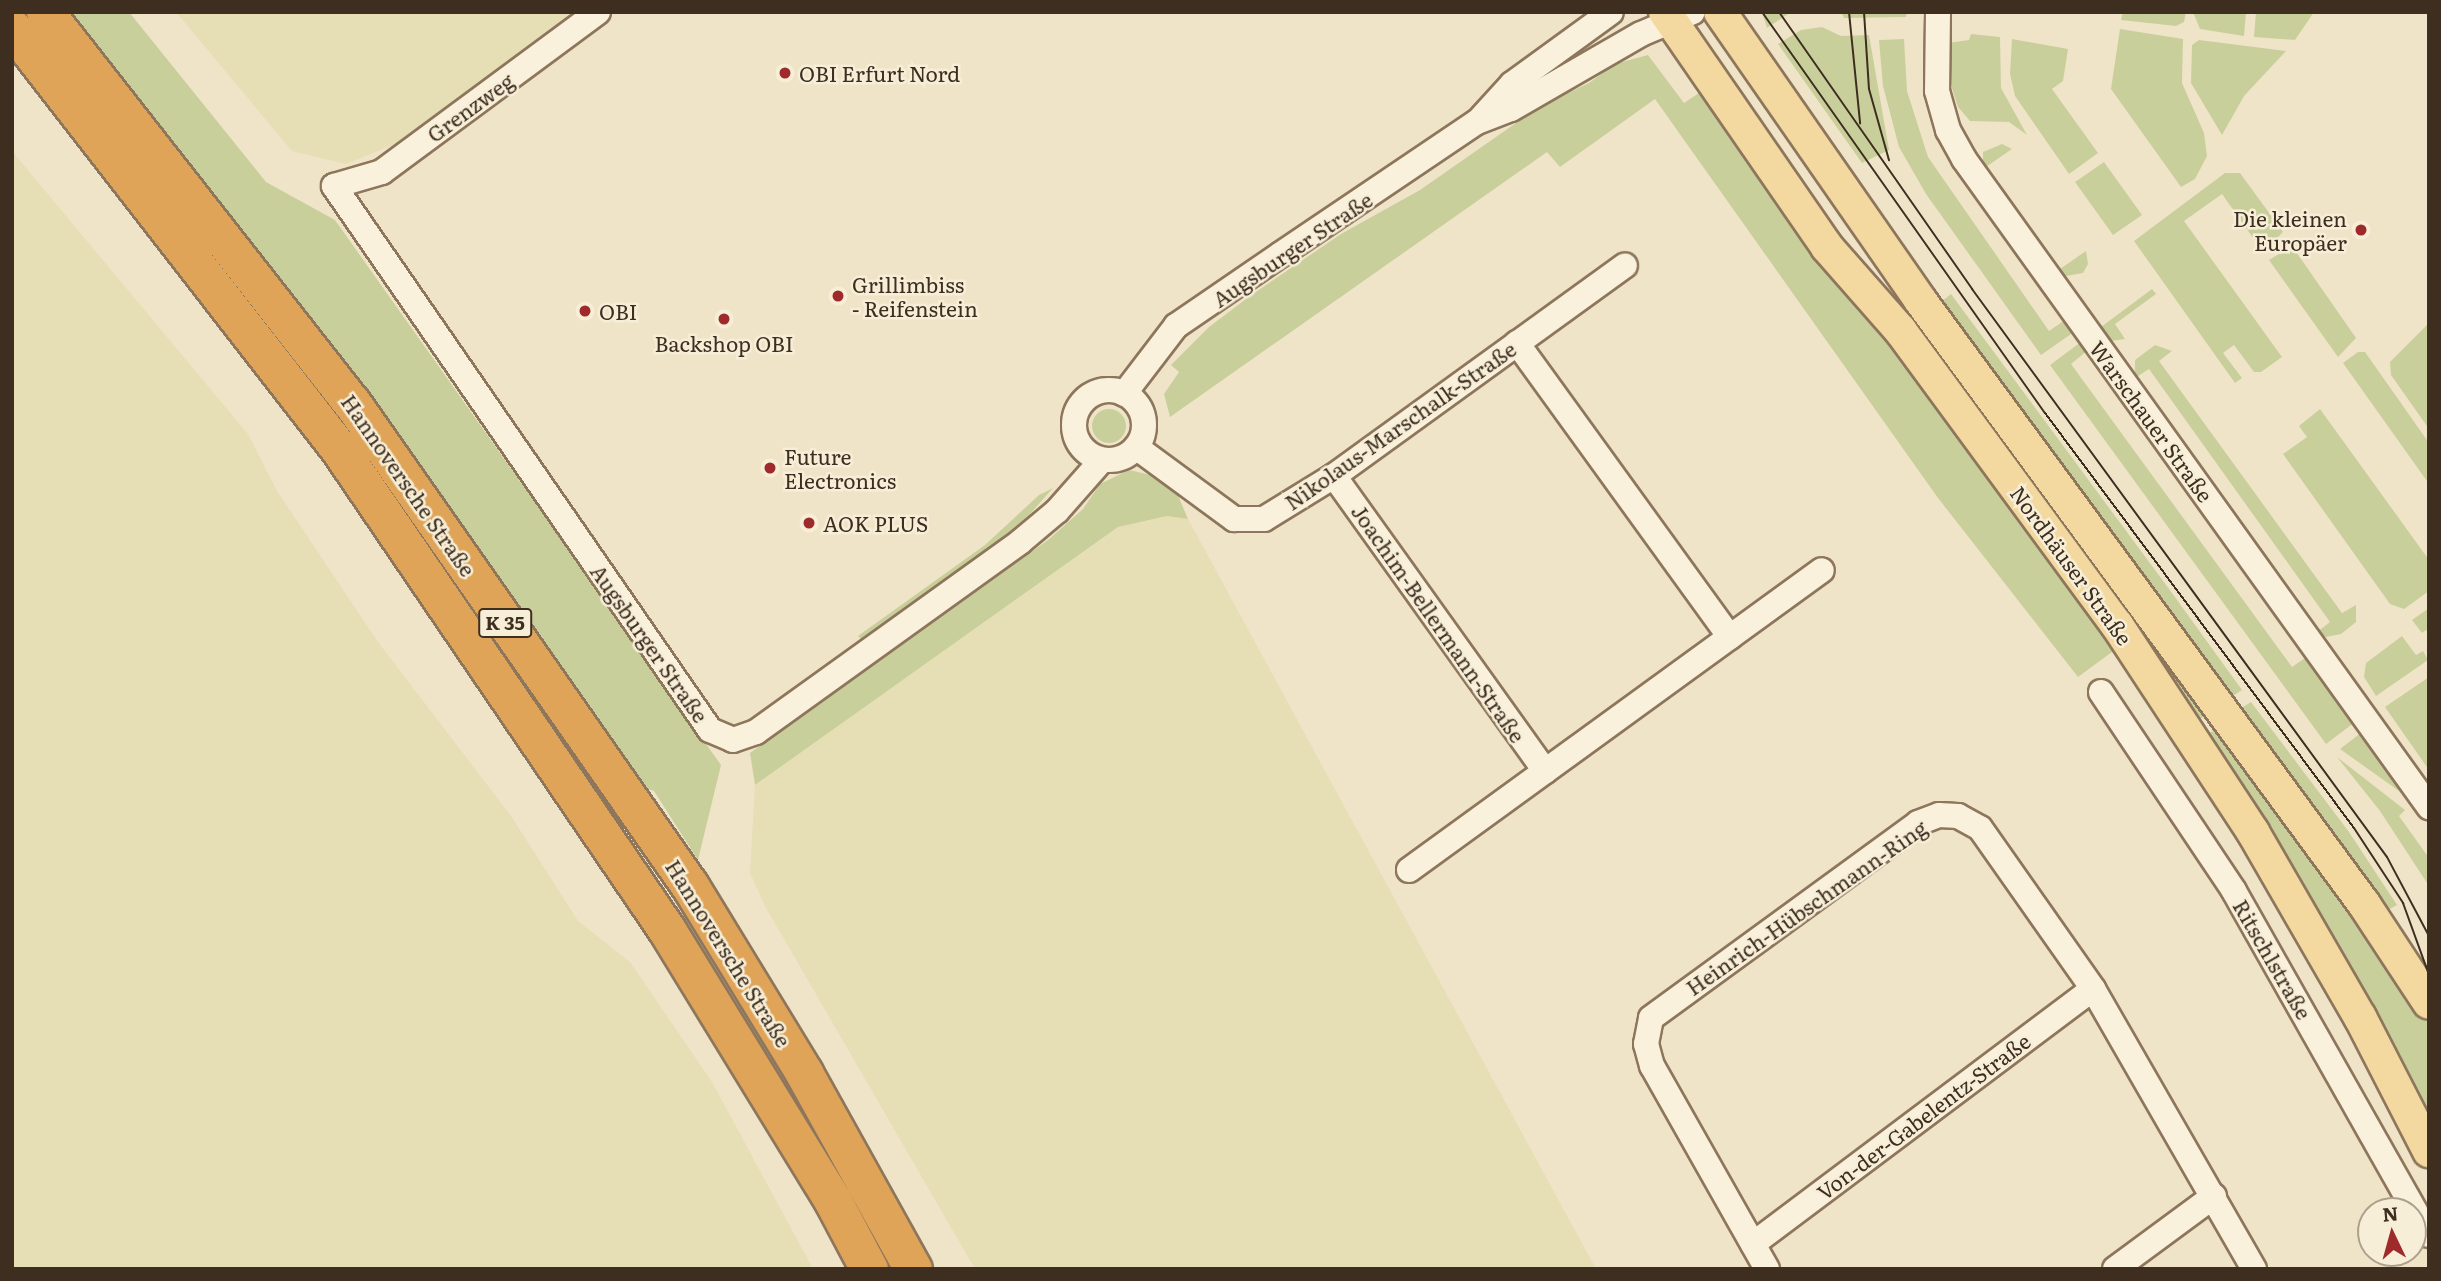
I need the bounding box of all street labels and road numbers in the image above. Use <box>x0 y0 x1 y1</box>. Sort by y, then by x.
street label: Grenzweg <box>422 67 518 147</box>
street label: Augsburger Straße <box>1207 186 1377 312</box>
street label: Nikolaus-Marschalk-Straße <box>1280 335 1520 515</box>
street label: Warschauer Straße <box>2085 335 2219 507</box>
street label: Hannoversche Straße <box>337 389 481 581</box>
street label: Nordhäuser Straße <box>2006 481 2138 649</box>
street label: Joachim-Bellermann-Straße <box>1347 499 1531 747</box>
street label: Augsburger Straße <box>586 559 714 727</box>
road number: K 35 <box>477 608 533 638</box>
street label: Heinrich-Hübschmann-Ring <box>1681 814 1931 1000</box>
street label: Hannoversche Straße <box>661 855 797 1051</box>
street label: Ritschlstraße <box>2229 895 2317 1023</box>
street label: Von-der-Gabelentz-Straße <box>1811 1028 2035 1204</box>

